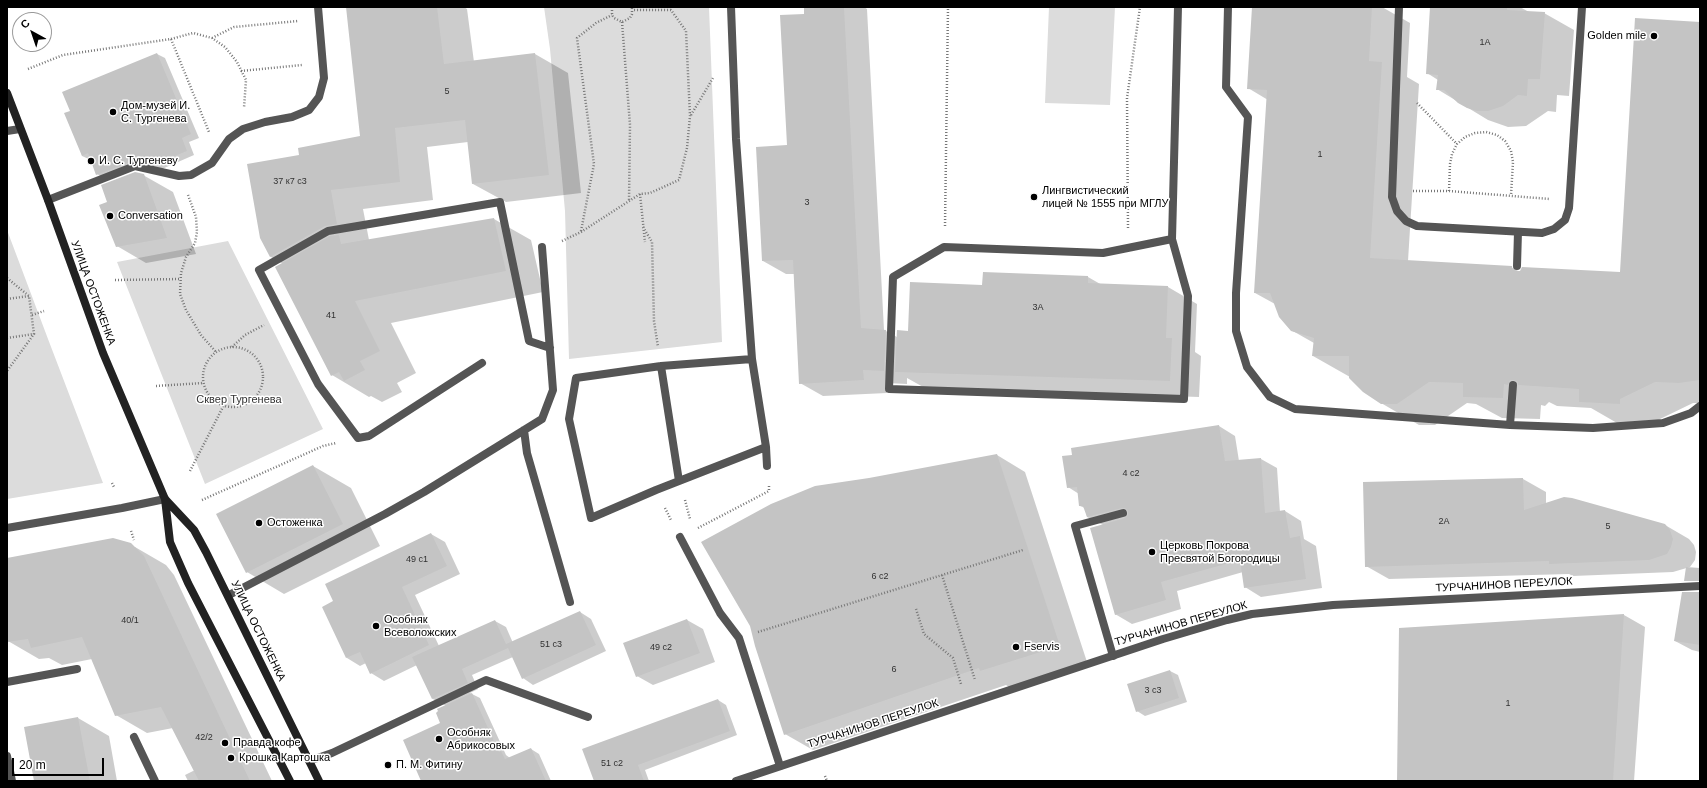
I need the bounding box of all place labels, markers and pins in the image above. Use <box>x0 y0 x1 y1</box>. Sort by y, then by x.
place label: Golden mile <box>1587 29 1646 43</box>
marker: Golden mile <box>1649 31 1659 41</box>
place label: Дом-музей И. С. Тургенева <box>121 99 190 125</box>
marker: Дом-музей И. С. Тургенева <box>108 107 118 117</box>
place label: И. С. Тургеневу <box>99 154 178 168</box>
marker: И. С. Тургеневу <box>86 156 96 166</box>
place label: Лингвистический лицей № 1555 при МГЛУ <box>1042 184 1168 210</box>
marker: Лингвистический лицей № 1555 при МГЛУ <box>1029 192 1039 202</box>
place label: Conversation <box>118 209 183 223</box>
marker: Conversation <box>105 211 115 221</box>
place label: Остоженка <box>267 516 323 530</box>
marker: Остоженка <box>254 518 264 528</box>
place label: Церковь Покрова Пресвятой Богородицы <box>1160 539 1280 565</box>
marker: Церковь Покрова Пресвятой Богородицы <box>1147 547 1157 557</box>
place label: Особняк Всеволожских <box>384 613 456 639</box>
marker: Особняк Всеволожских <box>371 621 381 631</box>
place label: Fservis <box>1024 640 1059 654</box>
marker: Fservis <box>1011 642 1021 652</box>
place label: Особняк Абрикосовых <box>447 726 515 752</box>
marker: Особняк Абрикосовых <box>434 734 444 744</box>
place label: Правда кофе <box>233 736 301 750</box>
marker: Правда кофе <box>220 738 230 748</box>
place label: Крошка Картошка <box>239 751 330 765</box>
marker: Крошка Картошка <box>226 753 236 763</box>
place label: П. М. Фитину <box>396 758 463 772</box>
marker: П. М. Фитину <box>383 760 393 770</box>

